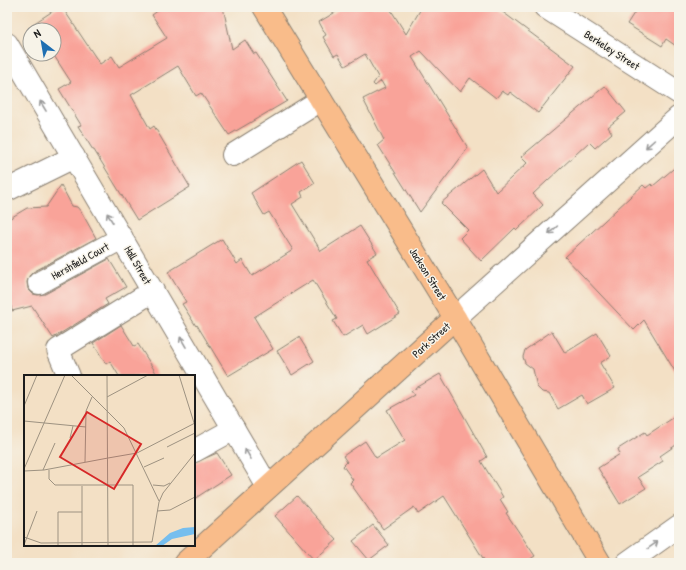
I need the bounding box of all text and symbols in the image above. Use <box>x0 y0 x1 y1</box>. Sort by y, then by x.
north arrow <box>22 22 62 62</box>
text: N <box>31 26 43 41</box>
street label: Berkeley Street <box>582 27 643 73</box>
one-way arrow <box>39 100 47 112</box>
one-way arrow <box>645 139 655 148</box>
one-way arrow <box>105 212 113 224</box>
one-way arrow <box>548 226 558 235</box>
street label: Hershfield Court <box>49 239 112 283</box>
street label: Hall Street <box>121 243 155 287</box>
street label: Jackson Street <box>406 245 450 303</box>
street label: Park Street <box>409 319 453 361</box>
one-way arrow <box>178 336 186 348</box>
inset map <box>24 375 195 546</box>
one-way arrow <box>244 448 252 460</box>
one-way arrow <box>647 541 658 549</box>

